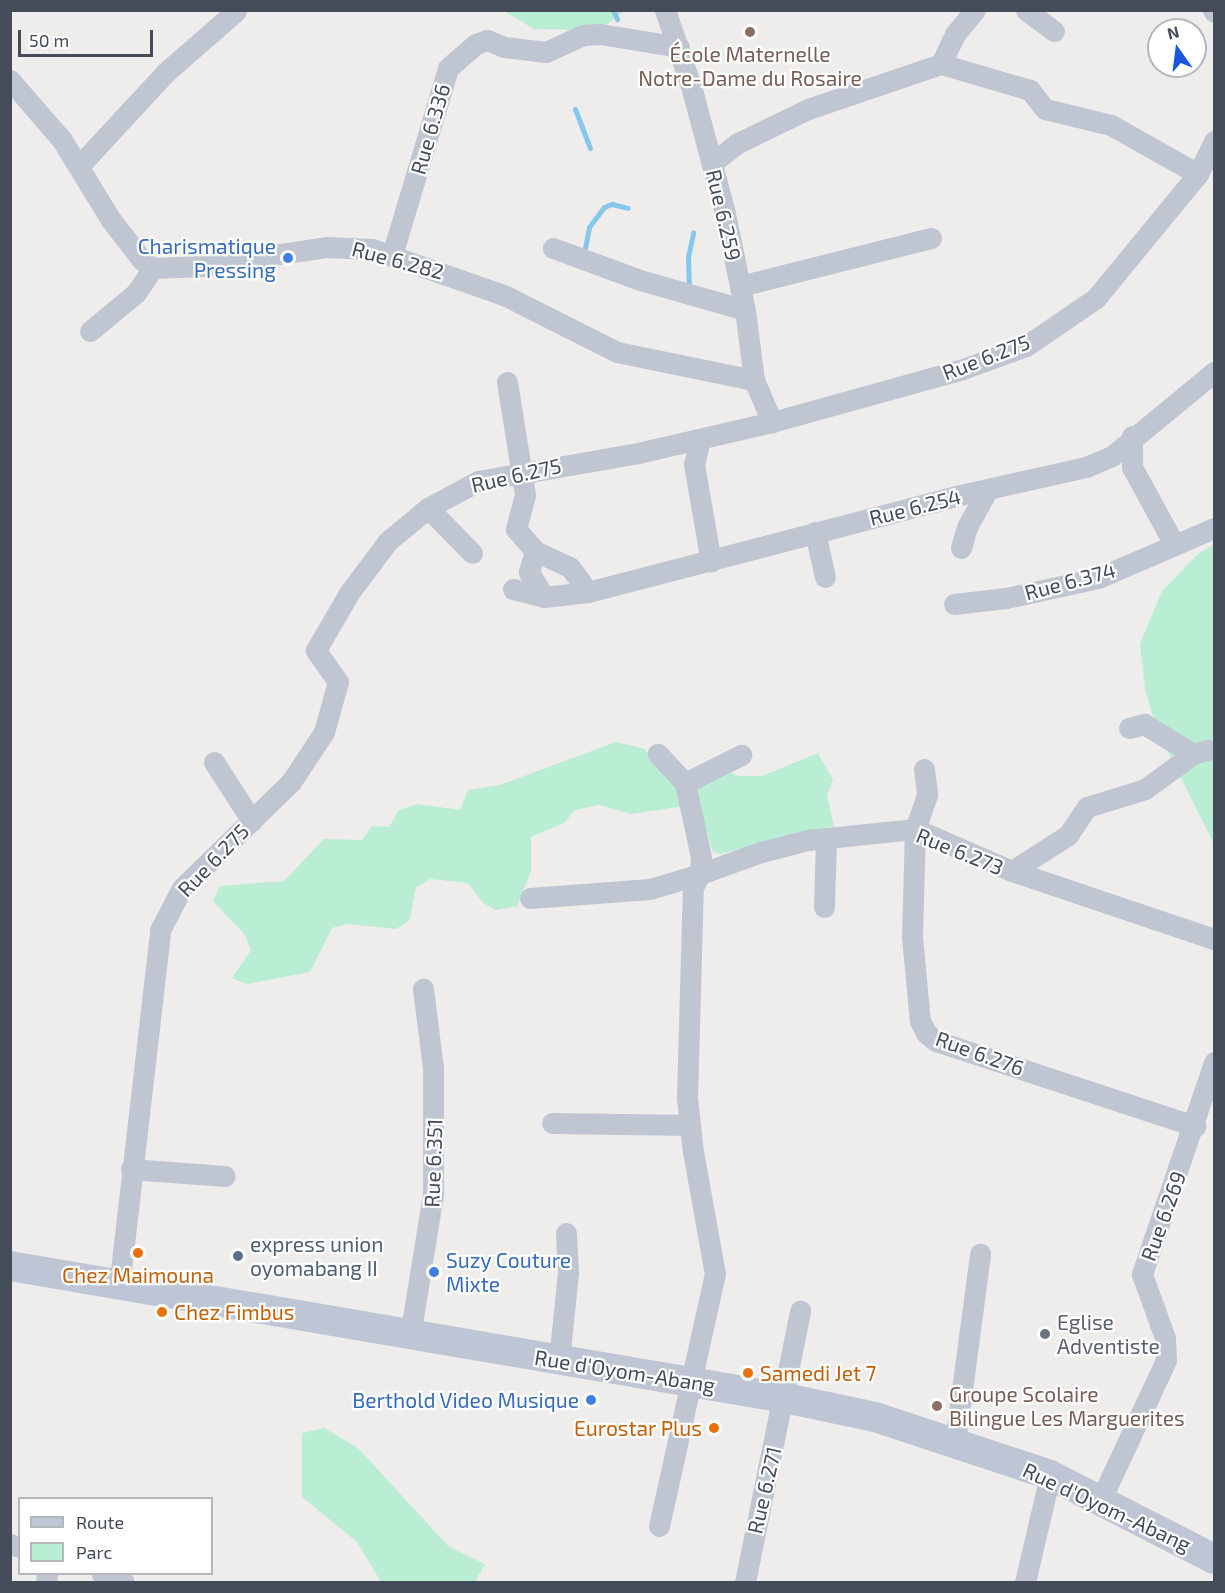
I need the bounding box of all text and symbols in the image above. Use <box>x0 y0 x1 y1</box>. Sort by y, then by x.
scale bar <box>21 18 156 56</box>
north arrow <box>1147 18 1207 78</box>
text: N <box>1165 21 1181 43</box>
marker: École Maternelle Notre-Dame du Rosaire <box>743 25 757 39</box>
text: 50 m <box>29 29 69 51</box>
place label: École Maternelle Notre-Dame du Rosaire <box>638 41 862 91</box>
street label: Rue 6.336 <box>405 81 455 177</box>
street label: Rue 6.259 <box>701 167 747 263</box>
place label: Charismatique Pressing <box>138 233 276 283</box>
street label: Rue 6.282 <box>349 236 447 284</box>
marker: Charismatique Pressing <box>281 251 295 265</box>
street label: Rue 6.275 <box>939 329 1033 385</box>
street label: Rue 6.275 <box>469 452 563 498</box>
street label: Rue 6.254 <box>866 483 964 531</box>
street label: Rue 6.374 <box>1022 557 1118 605</box>
street label: Rue 6.275 <box>172 818 254 902</box>
street label: Rue 6.273 <box>913 822 1007 880</box>
street label: Rue 6.276 <box>932 1025 1028 1081</box>
street label: Rue 6.351 <box>419 1118 447 1208</box>
street label: Rue 6.269 <box>1135 1168 1191 1264</box>
place label: express union oyomabang II <box>250 1231 383 1281</box>
marker: Chez Maimouna <box>131 1246 145 1260</box>
place label: Suzy Couture Mixte <box>446 1247 572 1297</box>
marker: express union oyomabang II <box>231 1249 245 1263</box>
place label: Chez Maimouna <box>62 1262 214 1288</box>
marker: Suzy Couture Mixte <box>427 1265 441 1279</box>
place label: Chez Fimbus <box>174 1299 294 1325</box>
marker: Chez Fimbus <box>155 1305 169 1319</box>
place label: Eglise Adventiste <box>1057 1309 1160 1359</box>
marker: Eglise Adventiste <box>1038 1327 1052 1341</box>
street label: Rue d'Oyom-Abang <box>533 1344 717 1398</box>
place label: Samedi Jet 7 <box>760 1360 877 1386</box>
marker: Samedi Jet 7 <box>741 1366 755 1380</box>
place label: Groupe Scolaire Bilingue Les Marguerites <box>949 1381 1185 1431</box>
place label: Berthold Video Musique <box>352 1387 579 1413</box>
marker: Berthold Video Musique <box>584 1393 598 1407</box>
marker: Groupe Scolaire Bilingue Les Marguerites <box>930 1399 944 1413</box>
place label: Eurostar Plus <box>574 1415 702 1441</box>
marker: Eurostar Plus <box>707 1421 721 1435</box>
street label: Rue 6.271 <box>742 1444 786 1536</box>
street label: Rue d'Oyom-Abang <box>1019 1457 1195 1557</box>
legend <box>18 1497 213 1575</box>
text: Route <box>76 1511 124 1533</box>
text: Parc <box>76 1541 112 1563</box>

